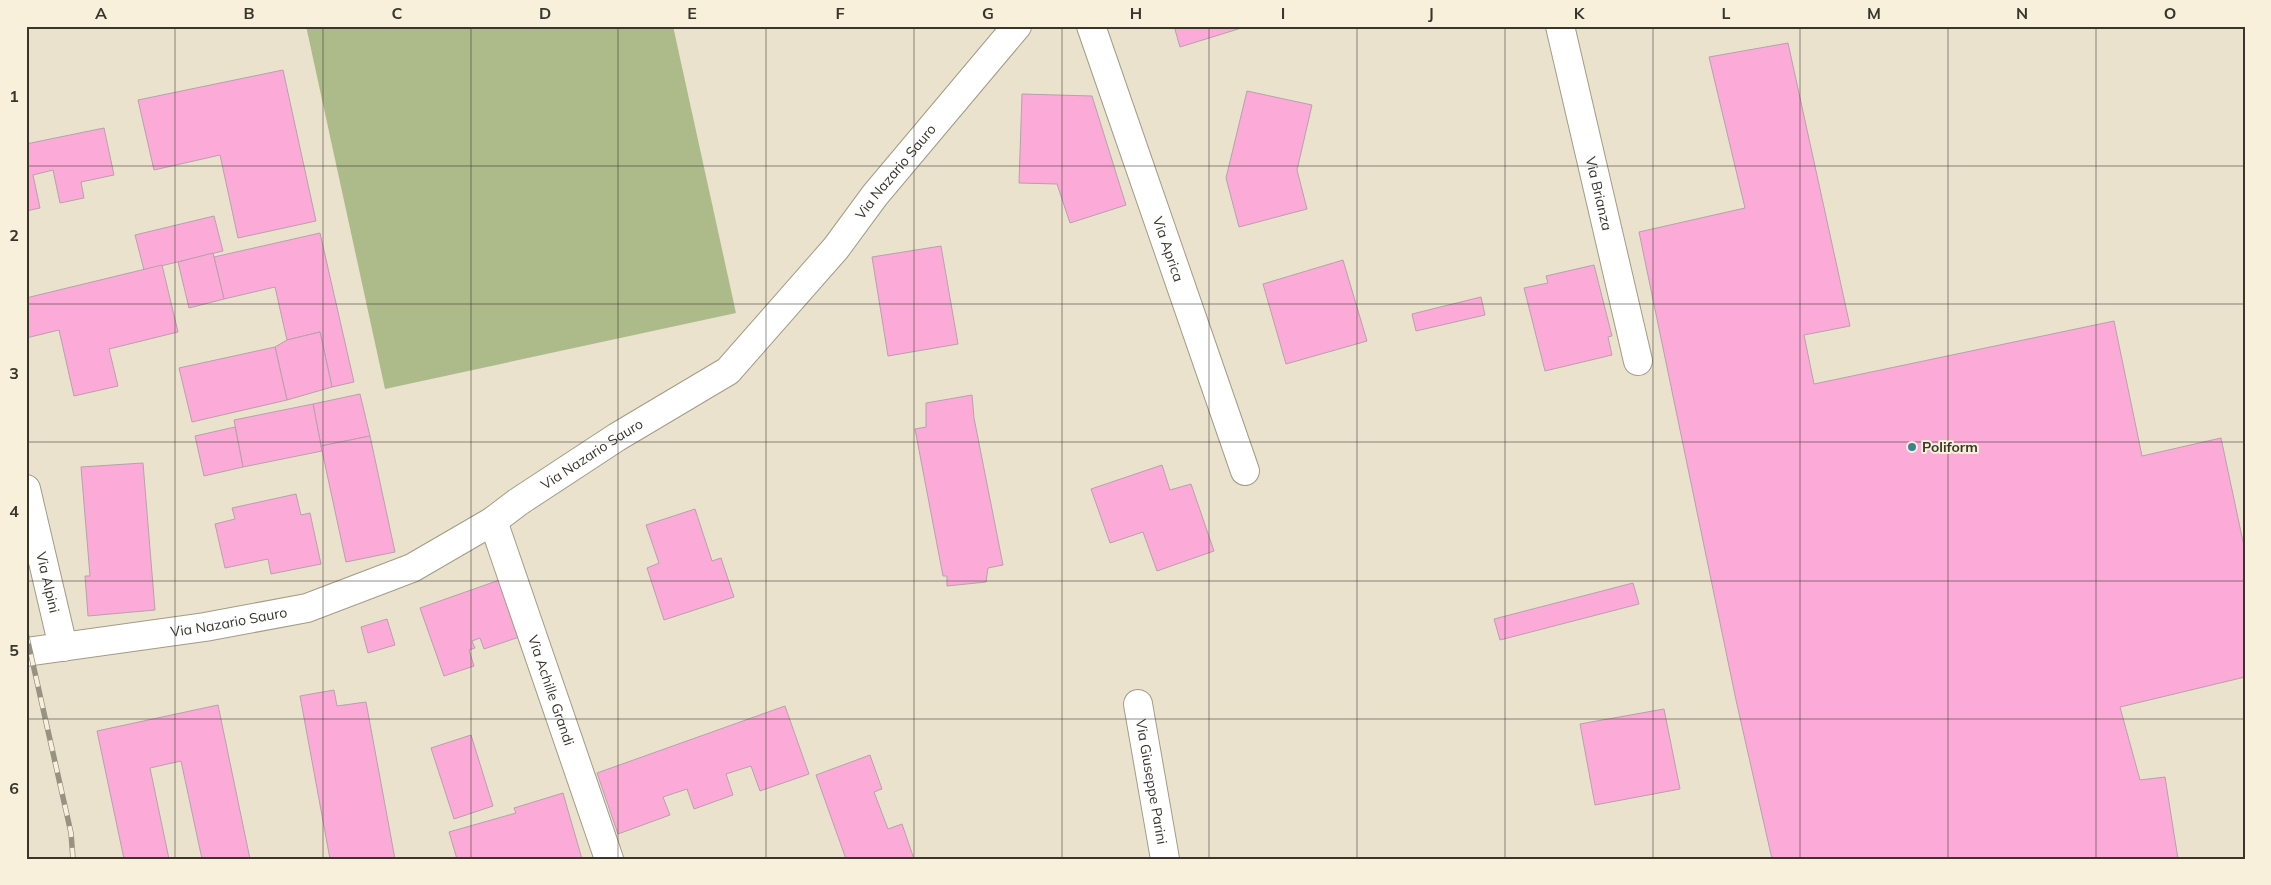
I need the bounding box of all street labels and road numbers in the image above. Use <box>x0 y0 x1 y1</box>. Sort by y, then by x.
street label: Via Nazario Sauro <box>851 120 940 223</box>
street label: Via Brianza <box>1582 155 1616 232</box>
street label: Via Aprica <box>1149 214 1188 284</box>
street label: Via Nazario Sauro <box>537 415 646 494</box>
street label: Via Alpini <box>32 550 64 615</box>
street label: Via Nazario Sauro <box>169 603 288 641</box>
street label: Via Achille Grandi <box>524 633 578 748</box>
street label: Via Giuseppe Parini <box>1132 718 1171 846</box>

